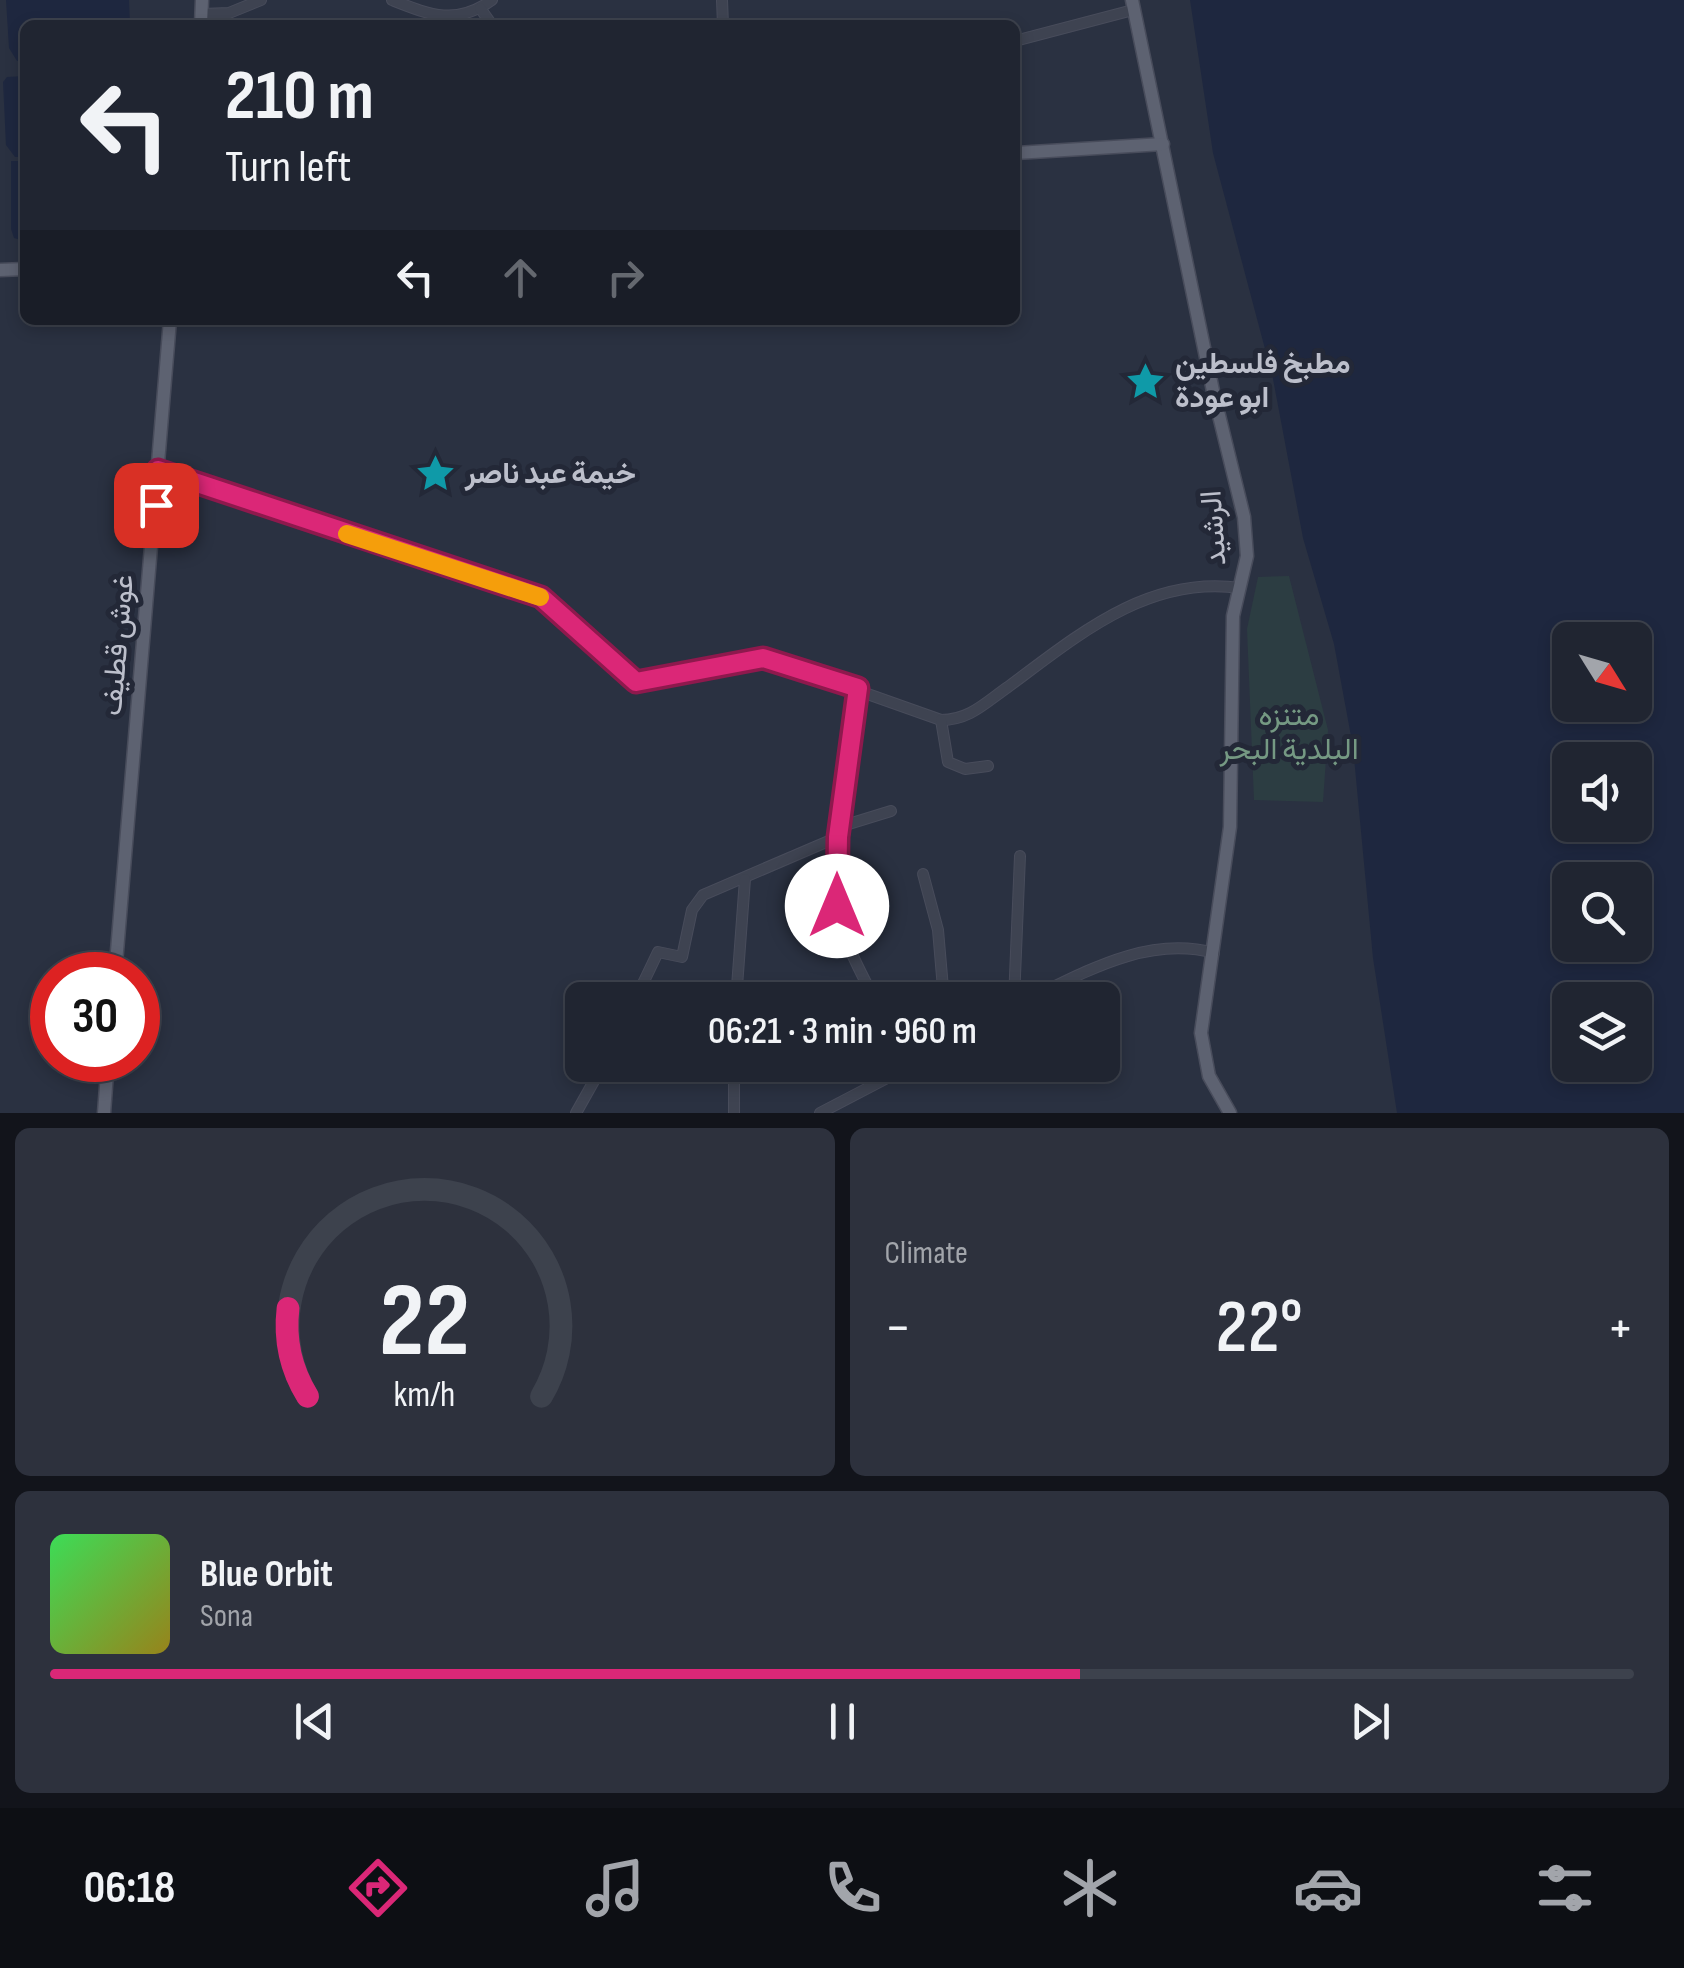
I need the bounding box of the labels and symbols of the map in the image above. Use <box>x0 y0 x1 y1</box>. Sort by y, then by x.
place label: مطبخ فلسطين ابو عودة <box>1175 346 1351 416</box>
place icon: مطبخ فلسطين ابو عودة <box>1124 360 1166 402</box>
place icon: خيمة عبد ناصر <box>414 453 456 495</box>
place label: خيمة عبد ناصر <box>464 456 636 492</box>
pin <box>114 463 199 548</box>
street label: الرشيد <box>1193 489 1235 567</box>
street label: غوش قطيف <box>94 573 142 717</box>
north arrow <box>1552 622 1652 722</box>
park label: متنزه البلدية البحر <box>1218 698 1359 768</box>
position arrow <box>785 854 889 958</box>
speed limit sign: 30 <box>30 952 160 1082</box>

